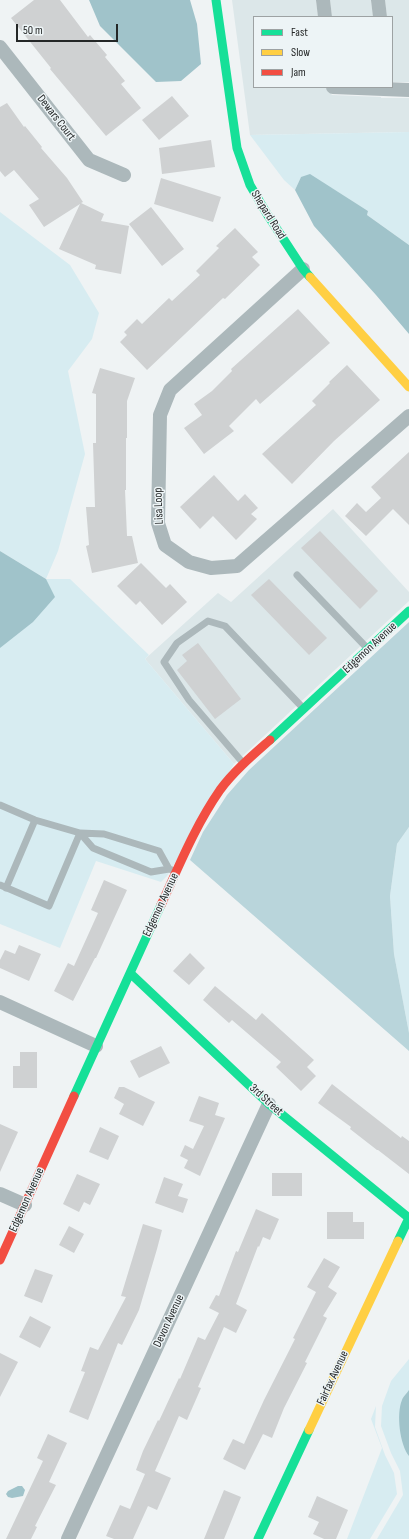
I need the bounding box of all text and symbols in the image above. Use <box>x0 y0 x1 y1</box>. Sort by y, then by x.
scale bar <box>18 16 120 42</box>
legend <box>253 16 393 88</box>
text: 50 m <box>23 23 43 38</box>
text: Fast <box>291 25 308 40</box>
text: Slow <box>291 45 310 60</box>
text: Jam <box>291 65 306 80</box>
street label: Dewars Court <box>34 92 78 144</box>
street label: Shepard Road <box>247 188 289 242</box>
street label: Lisa Loop <box>151 487 167 525</box>
street label: Edgemon Avenue <box>340 619 400 677</box>
street label: Edgemon Avenue <box>140 871 182 939</box>
street label: 3rd Street <box>246 1081 286 1119</box>
street label: Edgemon Avenue <box>6 1166 48 1234</box>
street label: Devon Avenue <box>151 1292 187 1350</box>
street label: Fairfax Avenue <box>314 1348 352 1408</box>

